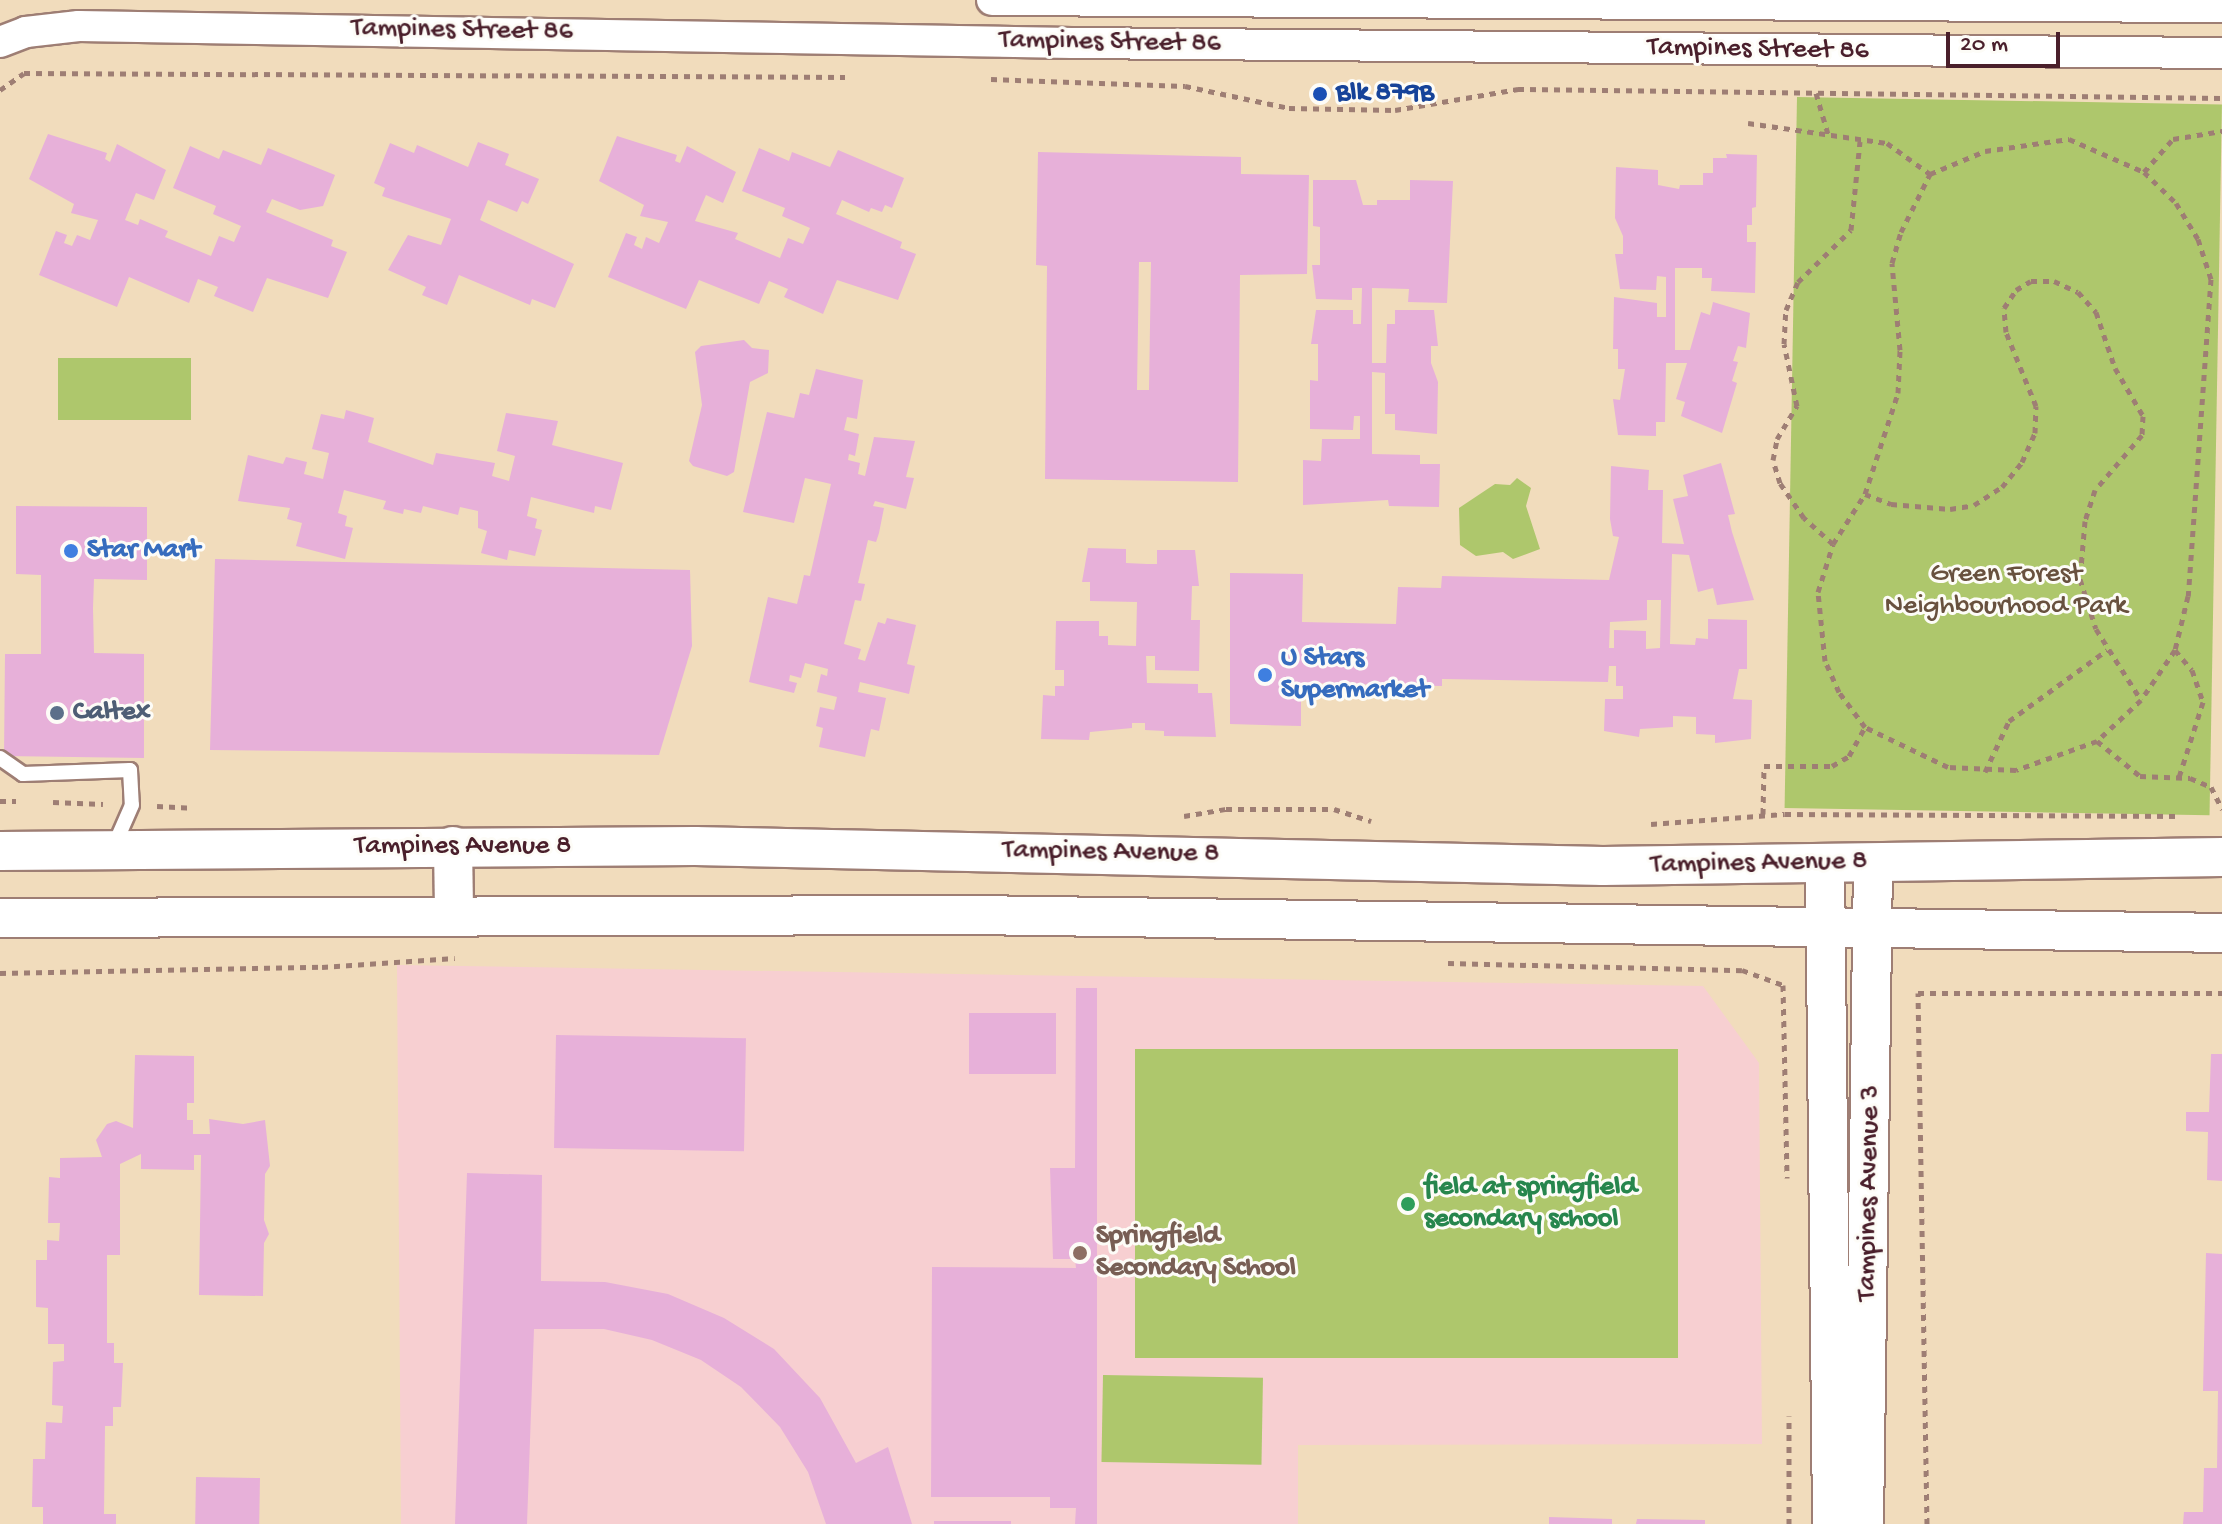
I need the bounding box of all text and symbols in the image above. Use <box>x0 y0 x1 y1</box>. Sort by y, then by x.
street label: Tampines Street 86 <box>351 12 573 50</box>
scale bar <box>1950 16 2064 66</box>
street label: Tampines Street 86 <box>999 24 1221 62</box>
street label: Tampines Street 86 <box>1647 31 1869 69</box>
text: 20 m <box>1960 31 2008 60</box>
place label: Blk 879B <box>1336 77 1434 111</box>
marker: Blk 879B <box>1311 85 1329 103</box>
place label: Star Mart <box>87 534 200 568</box>
marker: Star Mart <box>62 542 80 560</box>
park label: Green Forest Neighbourhood Park <box>1885 558 2127 624</box>
place label: U Stars Supermarket <box>1281 642 1429 708</box>
marker: U Stars Supermarket <box>1256 666 1274 684</box>
place label: Caltex <box>73 696 150 730</box>
marker: Caltex <box>48 704 66 722</box>
street label: Tampines Avenue 8 <box>355 830 571 864</box>
street label: Tampines Avenue 8 <box>1002 834 1220 872</box>
street label: Tampines Avenue 8 <box>1650 845 1868 883</box>
street label: Tampines Avenue 3 <box>1851 1085 1889 1301</box>
place label: field at springfield secondary school <box>1424 1171 1637 1237</box>
marker: field at springfield secondary school <box>1399 1195 1417 1213</box>
place label: Springfield Secondary School <box>1096 1220 1296 1286</box>
marker: Springfield Secondary School <box>1071 1244 1089 1262</box>

